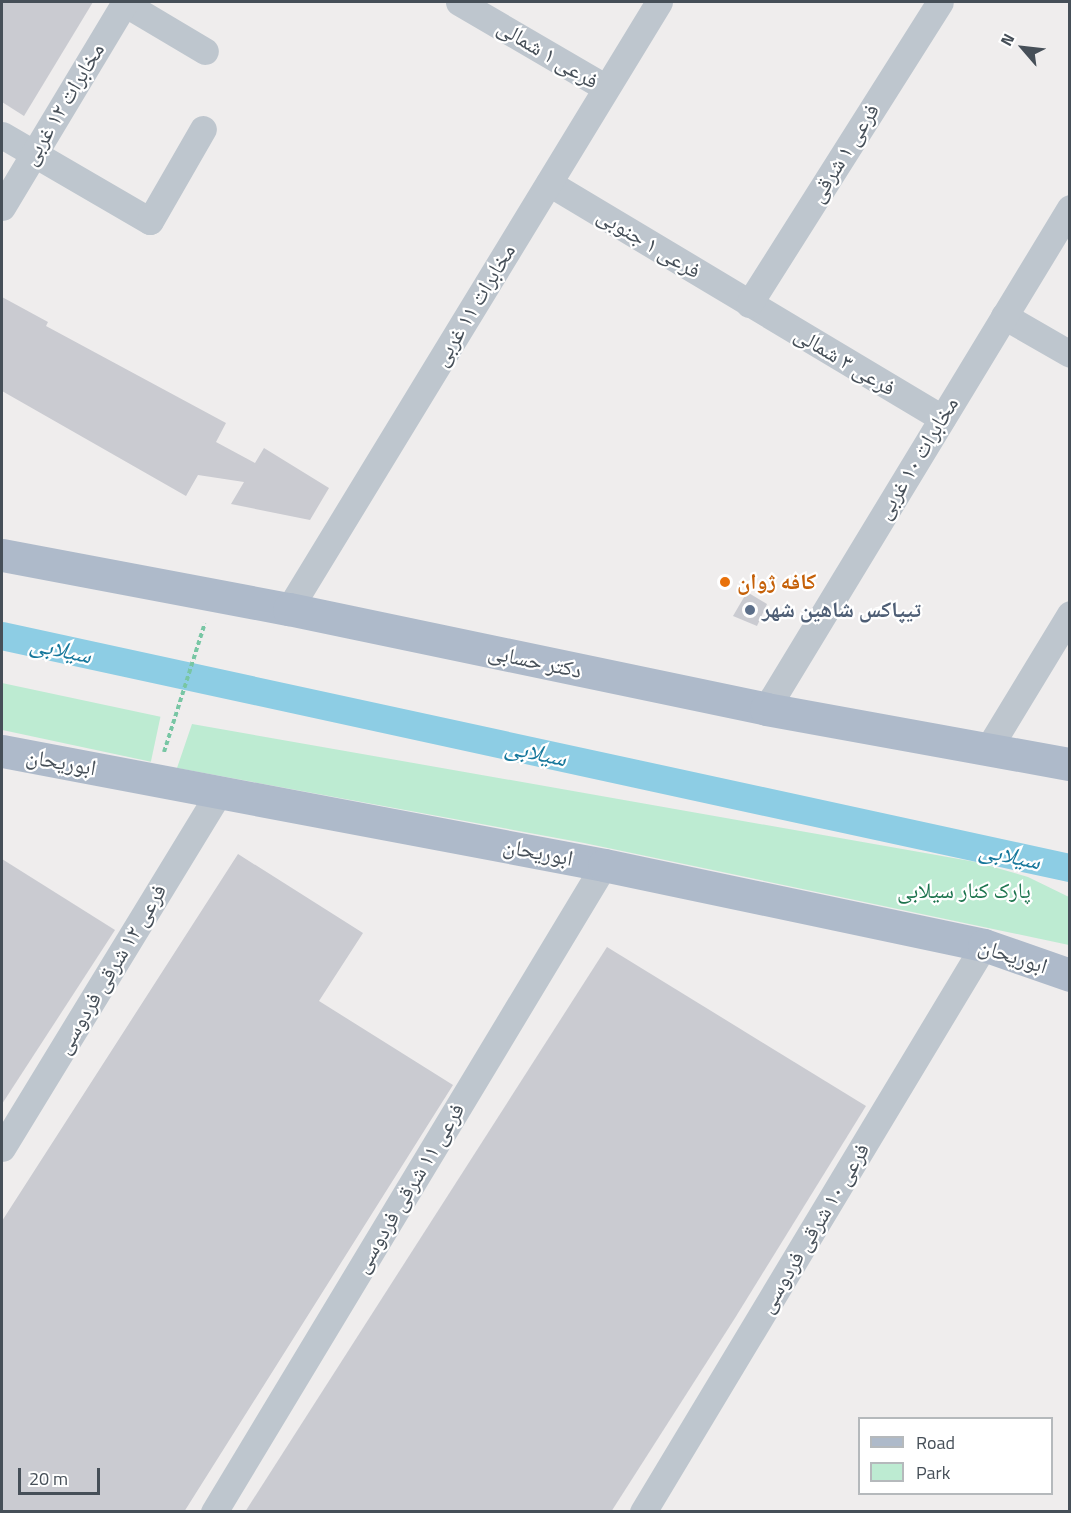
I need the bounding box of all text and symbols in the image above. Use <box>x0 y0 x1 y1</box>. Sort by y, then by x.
street label: فرعی ۱ شمالی <box>493 14 603 94</box>
north arrow <box>993 18 1053 78</box>
text: N <box>994 29 1020 50</box>
street label: مخابرات ۱۲ غربی <box>16 38 110 170</box>
street label: فرعی ۱ شرقی <box>803 99 885 207</box>
street label: فرعی ۱ جنوبی <box>593 202 705 284</box>
street label: مخابرات ۱۱ غربی <box>427 239 521 371</box>
street label: فرعی ۳ شمالی <box>790 321 900 401</box>
street label: مخابرات ۱۰ غربی <box>870 392 964 524</box>
place label: کافه ژوان <box>737 569 816 595</box>
marker: کافه ژوان <box>718 575 732 589</box>
place label: تیپاکس شاهین شهر <box>762 597 921 623</box>
marker: تیپاکس شاهین شهر <box>743 603 757 617</box>
water label: سیلابی <box>28 628 94 670</box>
street label: دکتر حسابی <box>486 638 584 684</box>
water label: سیلابی <box>503 731 569 773</box>
street label: ابوریحان <box>24 743 98 781</box>
street label: ابوریحان <box>501 832 575 872</box>
water label: سیلابی <box>977 834 1043 876</box>
park label: پارک کنار سیلابی <box>897 878 1031 904</box>
street label: فرعی ۱۲ شرقی فردوسی <box>50 879 172 1059</box>
street label: ابوریحان <box>975 933 1051 979</box>
street label: فرعی ۱۱ شرقی فردوسی <box>348 1098 470 1278</box>
street label: فرعی ۱۰ شرقی فردوسی <box>753 1138 875 1318</box>
legend <box>858 1417 1053 1495</box>
text: Road <box>916 1429 955 1456</box>
scale bar <box>21 1456 104 1494</box>
text: Park <box>916 1459 950 1486</box>
text: 20 m <box>29 1465 68 1492</box>

